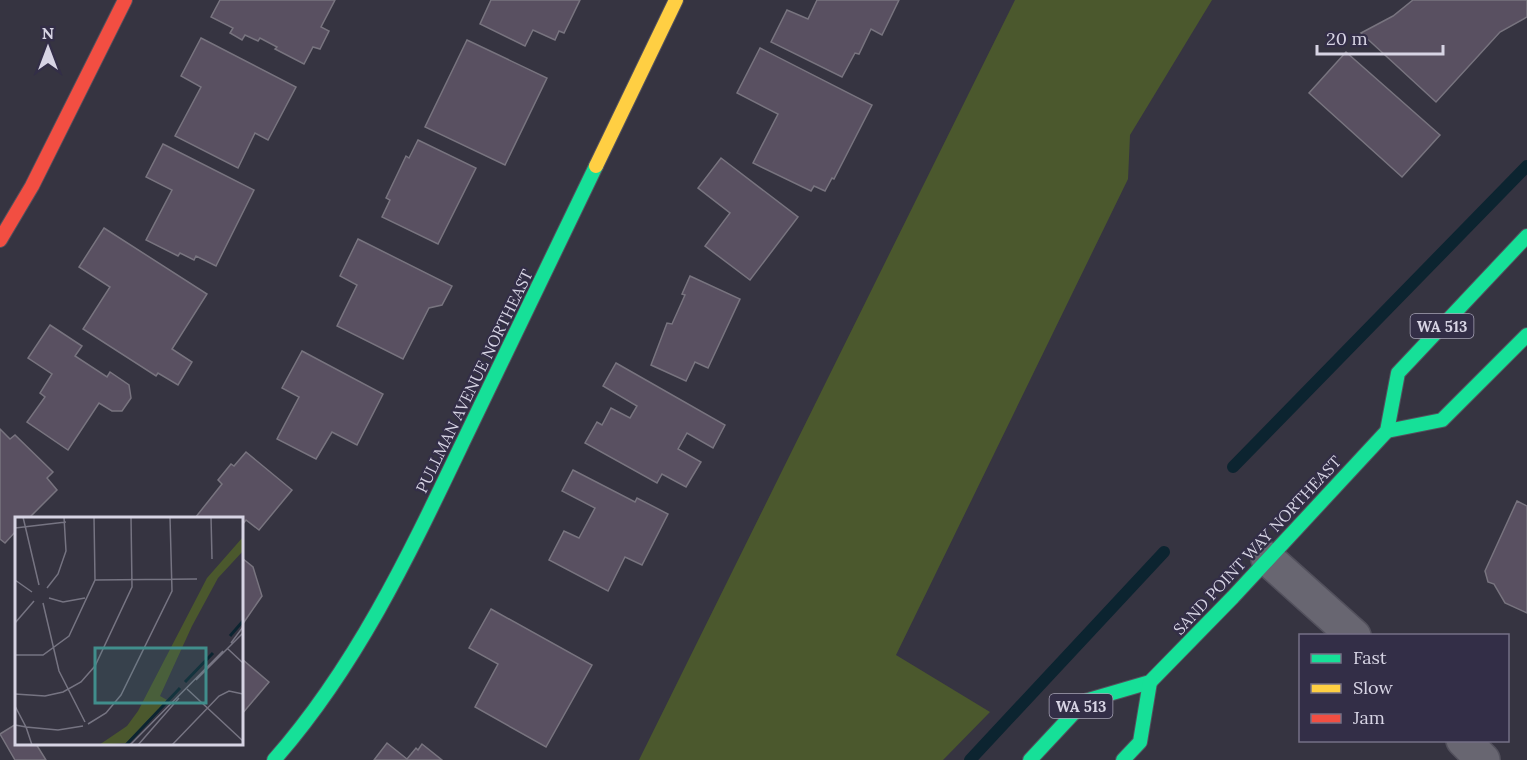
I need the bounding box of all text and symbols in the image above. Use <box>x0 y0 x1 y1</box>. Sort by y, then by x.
north arrow <box>18 18 78 78</box>
scale bar <box>1317 18 1443 56</box>
text: N <box>42 23 54 43</box>
text: 20 m <box>1326 27 1368 50</box>
street label: PULLMAN AVENUE NORTHEAST <box>411 266 537 496</box>
road number: WA 513 <box>1410 314 1474 338</box>
street label: SAND POINT WAY NORTHEAST <box>1169 451 1345 639</box>
inset map <box>15 517 243 745</box>
legend <box>1299 634 1509 742</box>
text: Fast <box>1353 646 1387 669</box>
text: Slow <box>1353 676 1393 699</box>
road number: WA 513 <box>1050 694 1112 718</box>
text: Jam <box>1352 706 1385 729</box>

